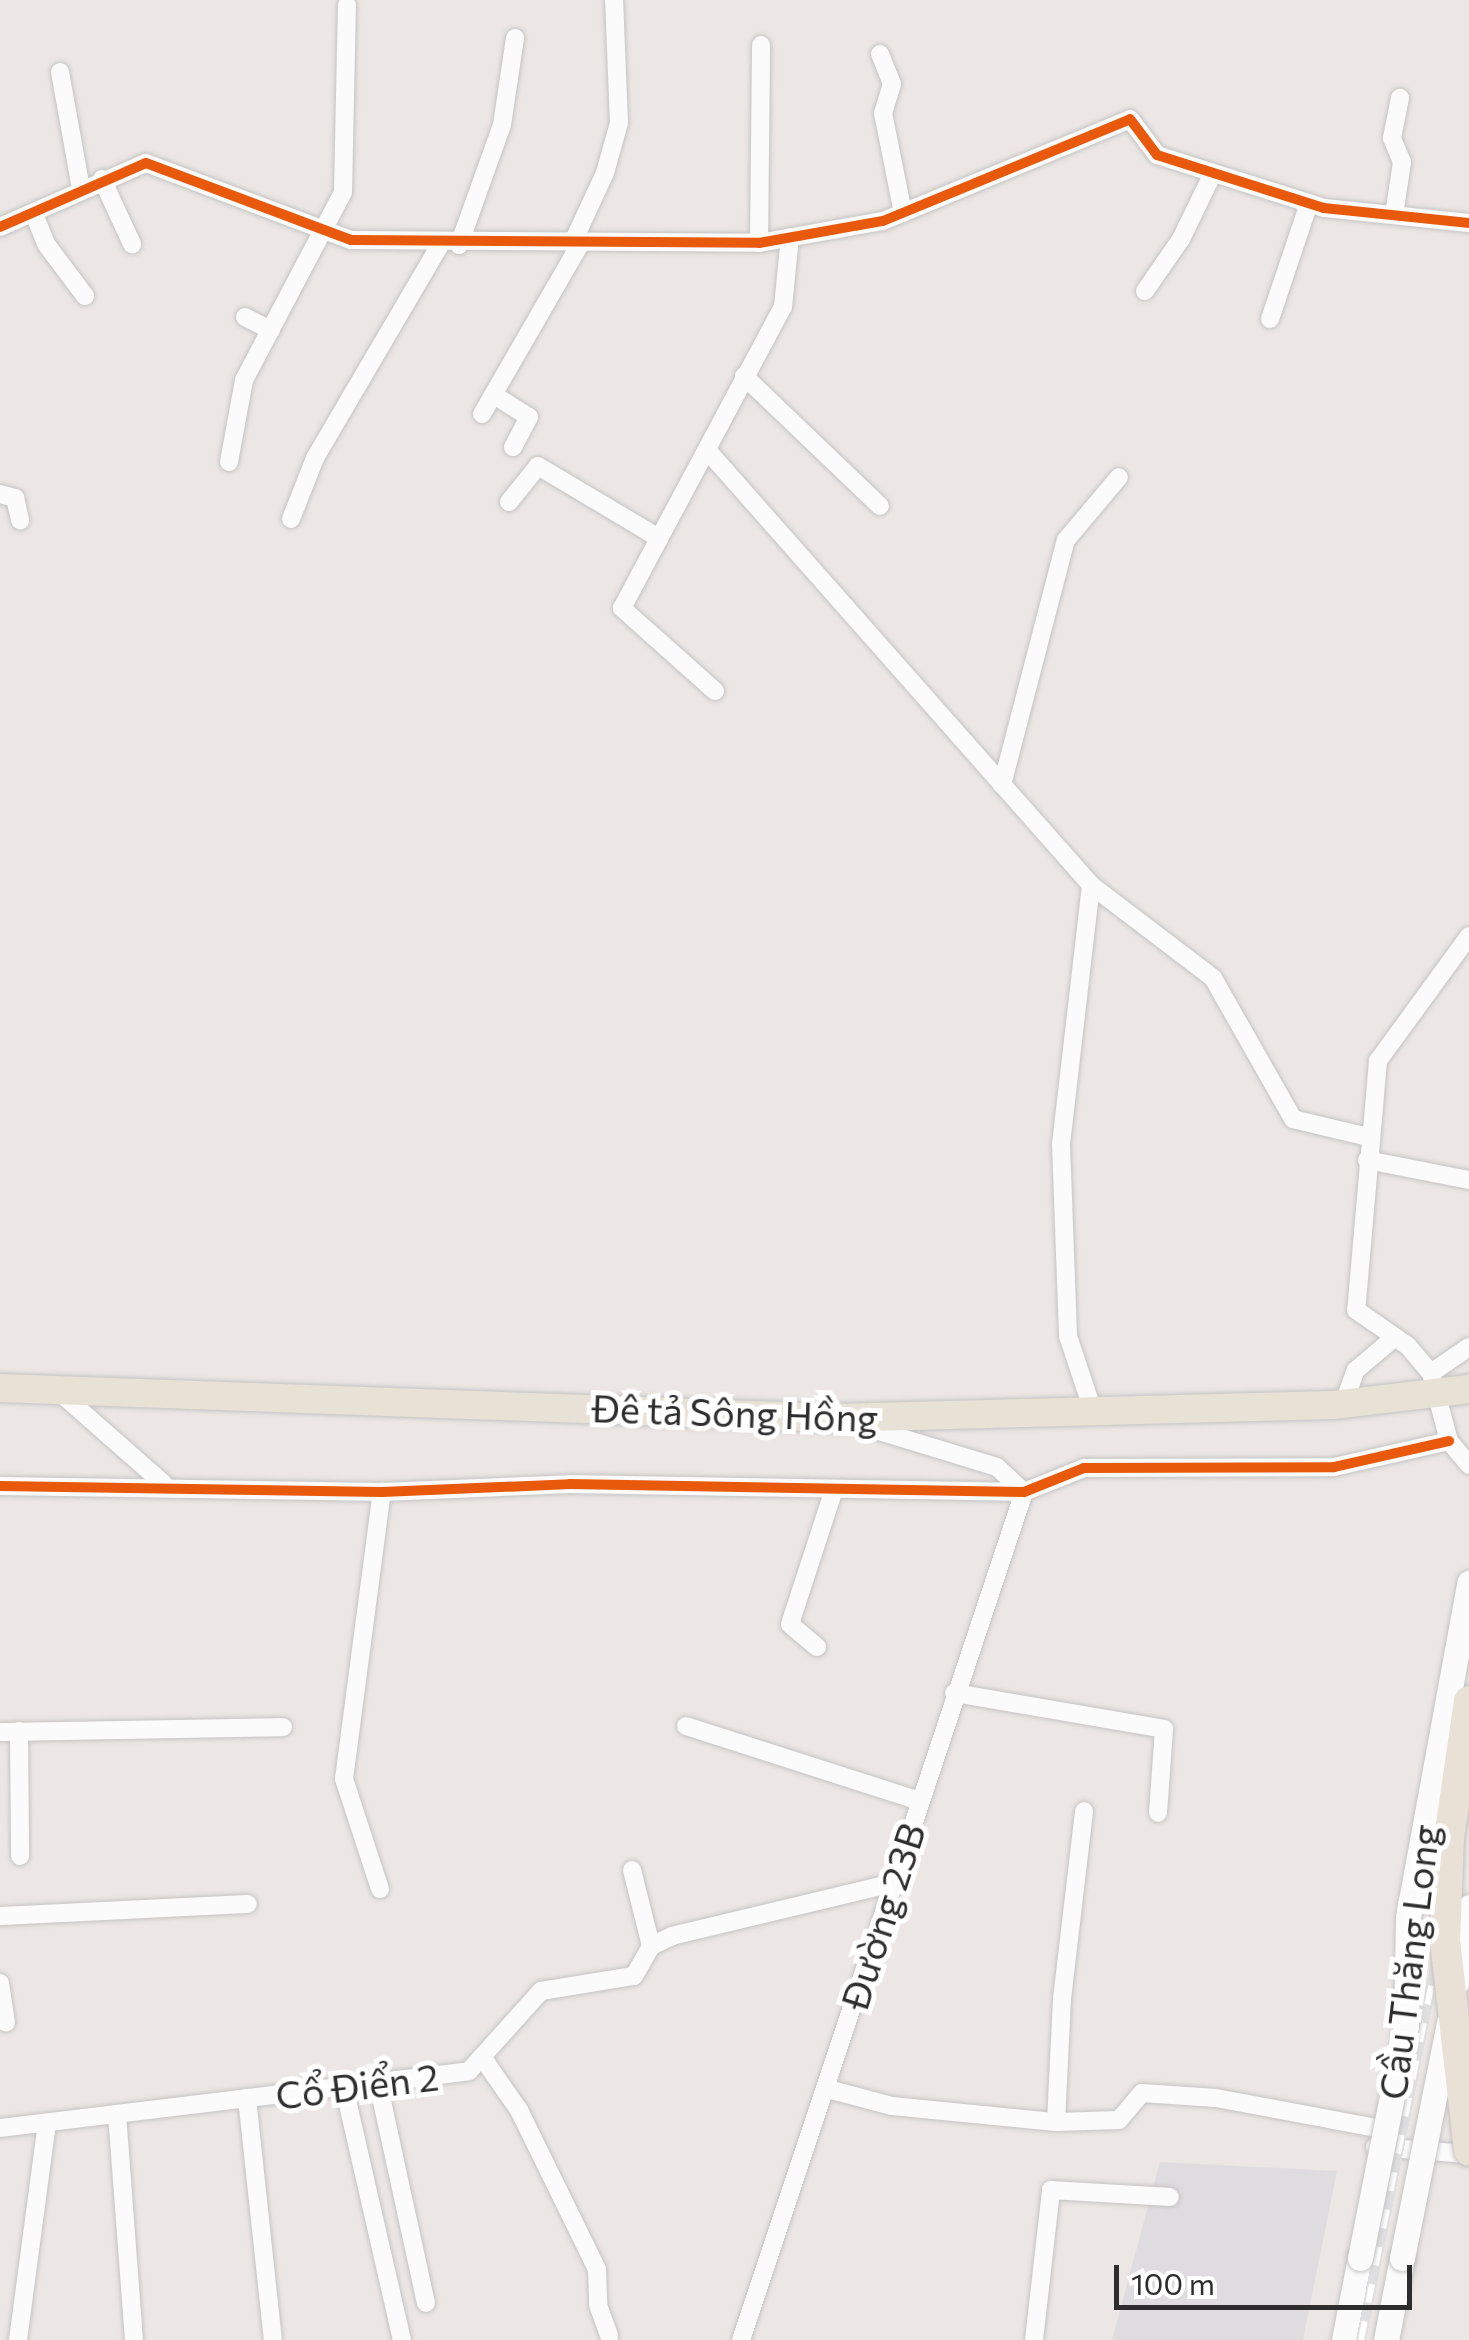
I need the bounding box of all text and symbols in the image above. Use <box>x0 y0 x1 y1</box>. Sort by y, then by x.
street label: Đê tả Sông Hồng <box>591 1384 879 1440</box>
street label: Đường 23B <box>830 1817 934 2015</box>
street label: Cầu Thăng Long <box>1369 1822 1447 2102</box>
street label: Cổ Điển 2 <box>273 2052 441 2118</box>
scale bar <box>1119 2245 1416 2307</box>
text: 100 m <box>1131 2264 1215 2301</box>

